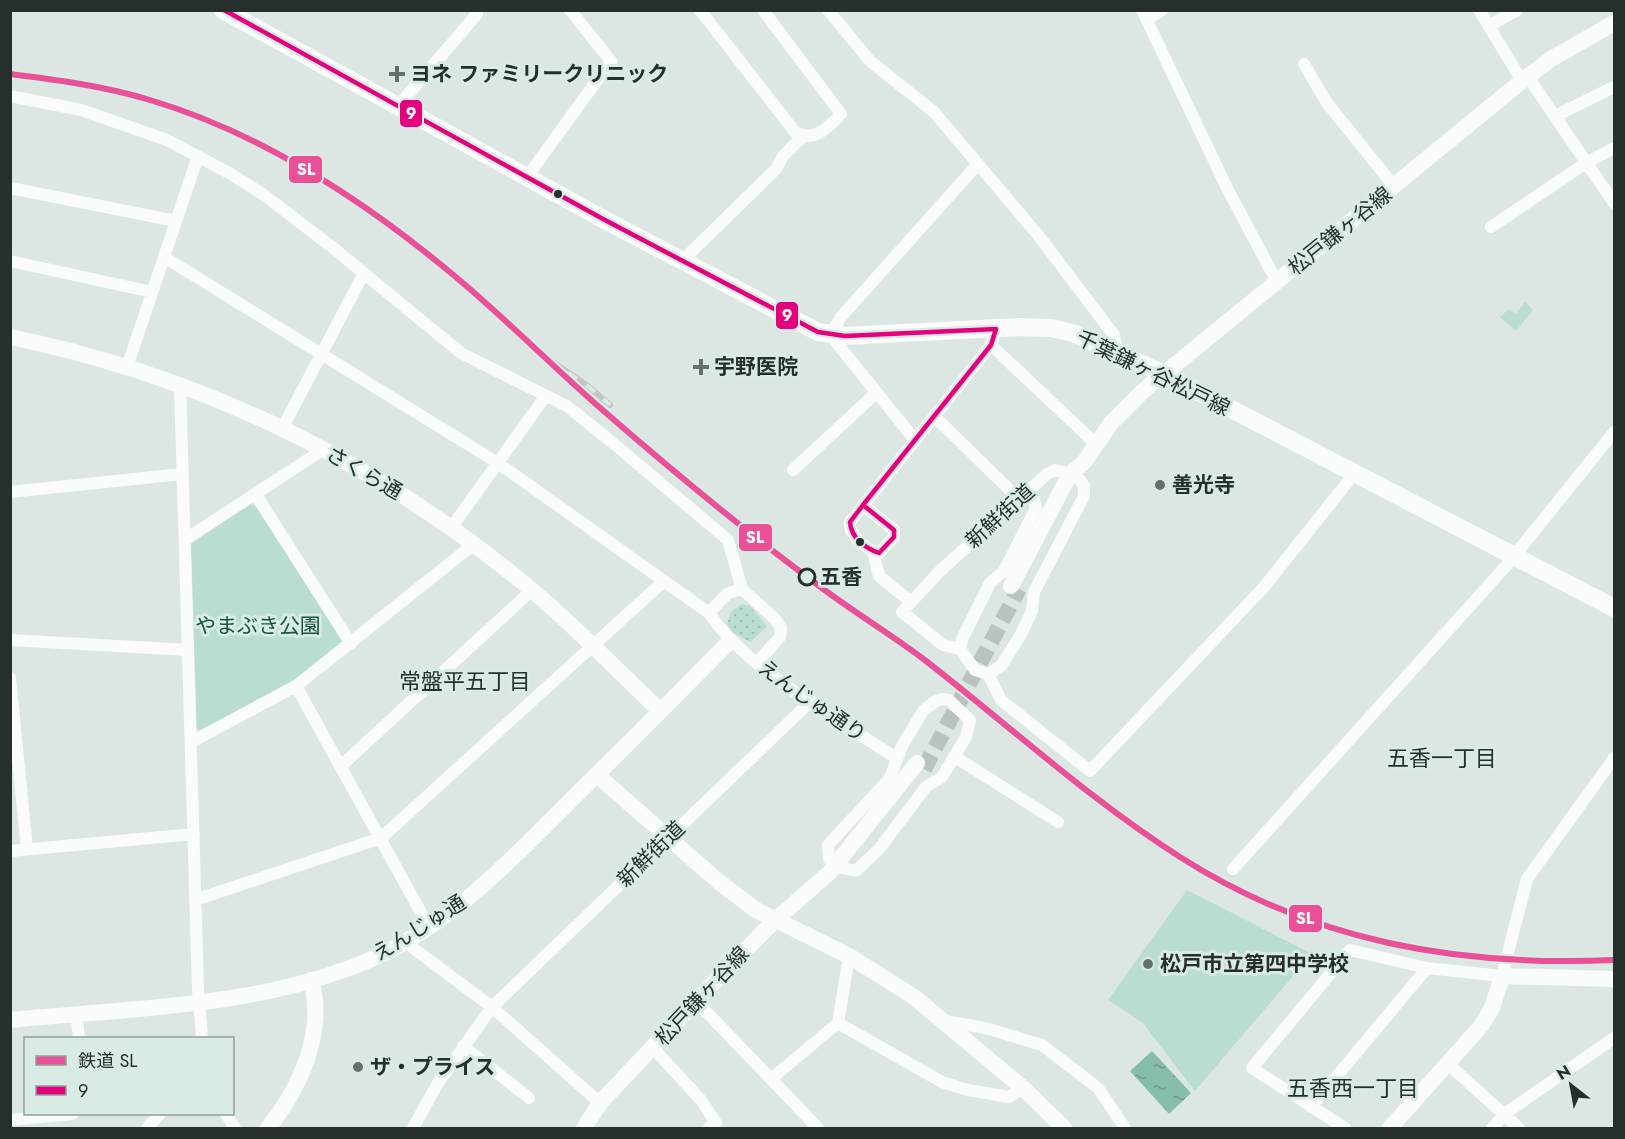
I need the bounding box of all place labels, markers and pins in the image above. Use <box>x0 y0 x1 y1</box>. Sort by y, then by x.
place label: ヨネ ファミリークリニック <box>410 59 668 89</box>
marker: ヨネ ファミリークリニック <box>388 65 406 83</box>
unlabelled marker <box>552 188 564 200</box>
place label: 宇野医院 <box>714 352 798 382</box>
marker: 宇野医院 <box>692 358 710 376</box>
place label: 善光寺 <box>1172 470 1235 500</box>
marker: 善光寺 <box>1153 478 1167 492</box>
unlabelled marker <box>854 536 866 548</box>
place label: 五香 <box>820 562 862 592</box>
marker: 五香 <box>798 568 816 586</box>
place label: 松戸市立第四中学校 <box>1160 949 1349 979</box>
marker: 松戸市立第四中学校 <box>1141 957 1155 971</box>
place label: ザ・プライス <box>370 1052 495 1082</box>
marker: ザ・プライス <box>351 1060 365 1074</box>

